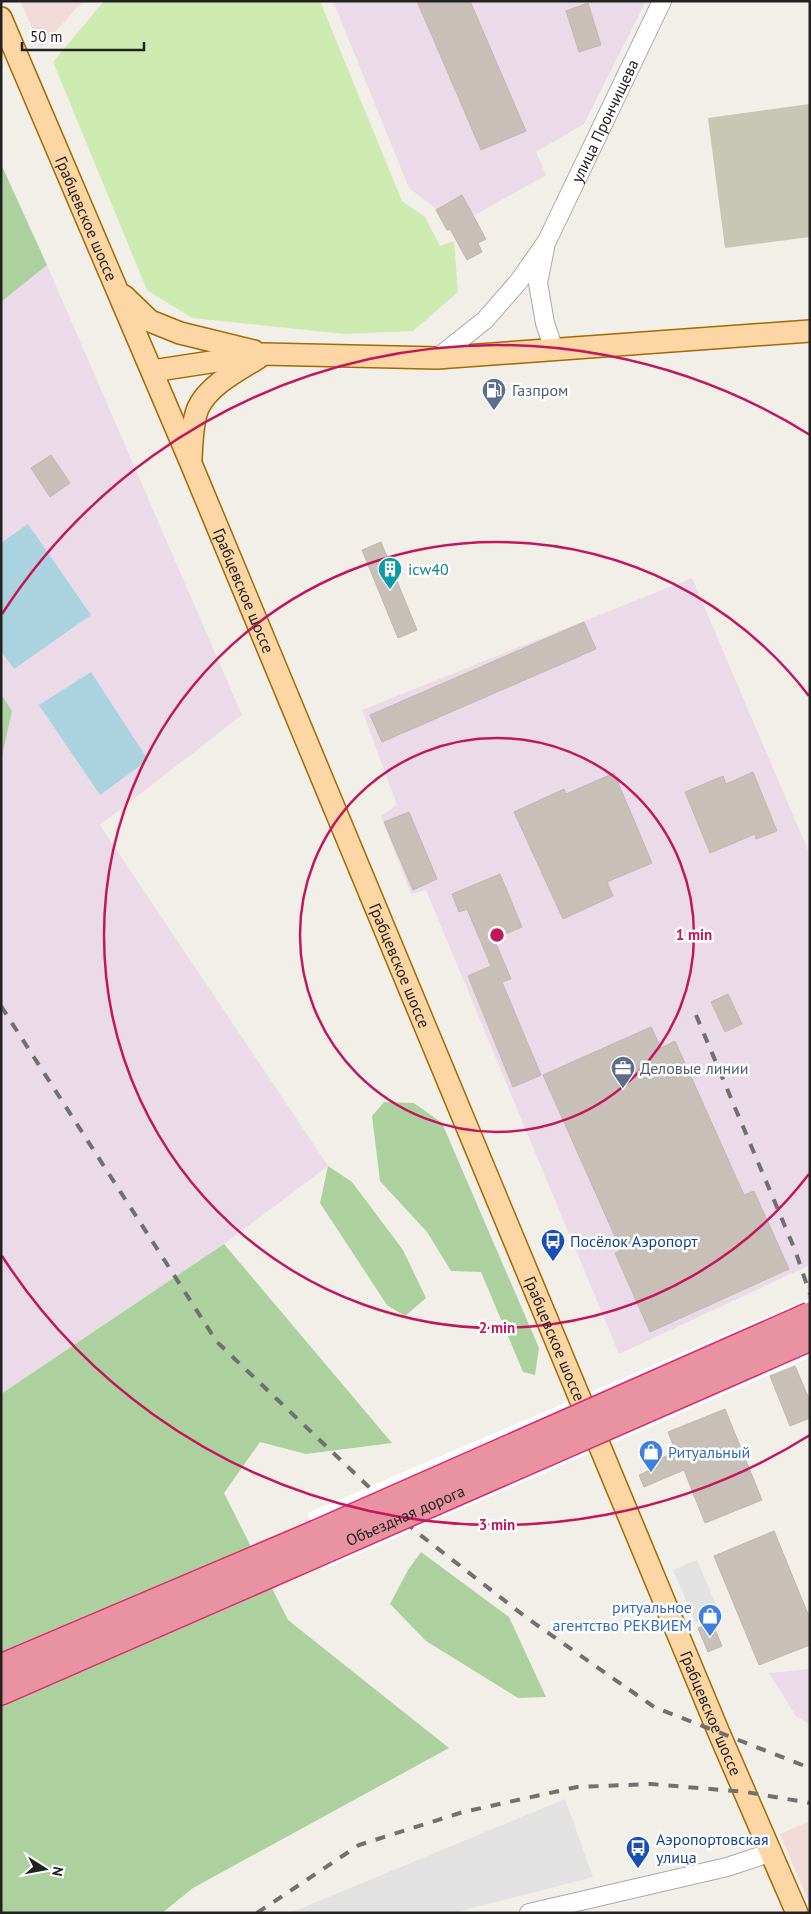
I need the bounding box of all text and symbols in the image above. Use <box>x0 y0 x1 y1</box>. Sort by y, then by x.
scale bar <box>22 20 145 52</box>
text: 50 m <box>30 27 63 46</box>
street label: улица Прончищева <box>567 56 643 186</box>
street label: Грабцевское шоссе <box>51 153 122 284</box>
fuel station icon: Газпром <box>481 377 507 411</box>
place label: Газпром <box>512 380 568 400</box>
street label: Грабцевское шоссе <box>209 525 279 656</box>
building icon: icw40 <box>377 556 403 590</box>
place label: icw40 <box>408 559 449 579</box>
street label: Грабцевское шоссе <box>365 900 435 1031</box>
text: 1 min <box>676 925 712 944</box>
centre of rings <box>488 926 506 944</box>
office icon: Деловые линии <box>610 1055 636 1089</box>
place label: Деловые линии <box>640 1058 749 1078</box>
bus stop icon: Посёлок Аэропорт <box>540 1228 566 1262</box>
place label: Посёлок Аэропорт <box>570 1231 698 1251</box>
street label: Грабцевское шоссе <box>520 1273 590 1404</box>
text: 2 min <box>479 1318 515 1337</box>
shop icon: Ритуальный <box>638 1439 664 1473</box>
place label: Ритуальный <box>668 1442 750 1462</box>
street label: Объездная дорога <box>343 1481 468 1550</box>
text: 3 min <box>479 1515 515 1534</box>
place label: ритуальное агентство РЕКВИЕМ <box>553 1597 692 1635</box>
shop icon: ритуальное агентство РЕКВИЕМ <box>697 1603 723 1637</box>
street label: Грабцевское шоссе <box>676 1648 746 1779</box>
place label: Аэропортовская улица <box>656 1829 769 1867</box>
bus stop icon: Аэропортовская улица <box>625 1835 651 1869</box>
north arrow <box>20 1844 70 1894</box>
text: N <box>48 1865 67 1878</box>

